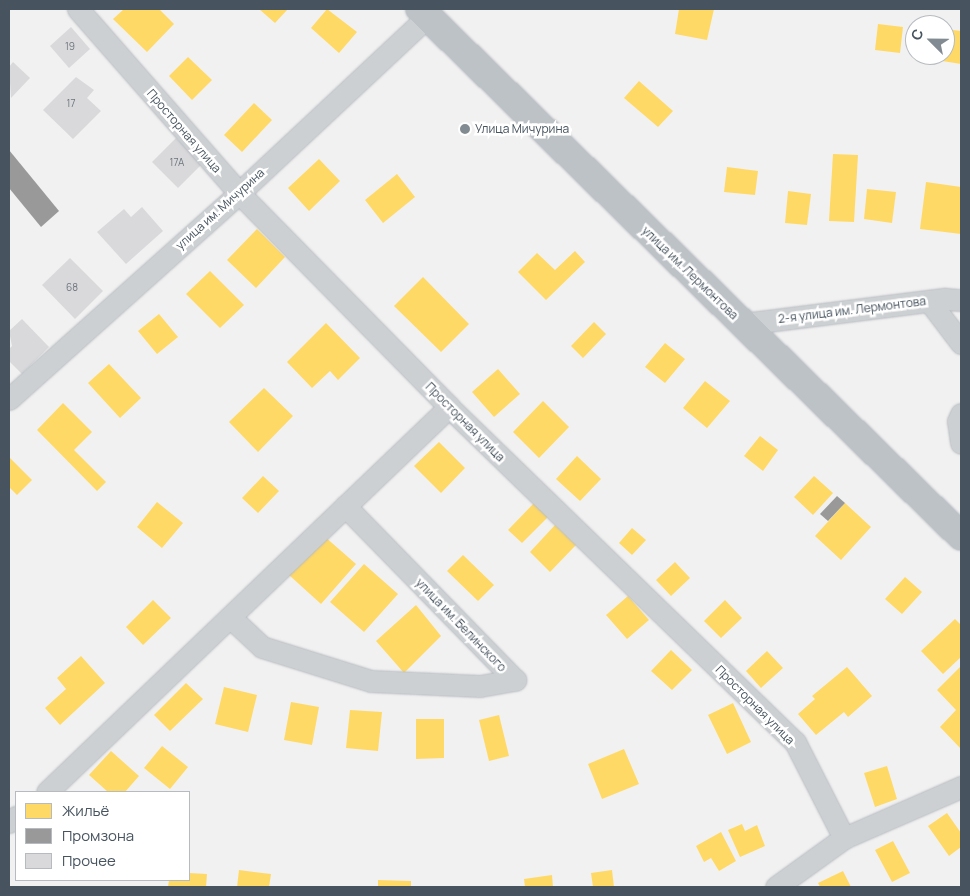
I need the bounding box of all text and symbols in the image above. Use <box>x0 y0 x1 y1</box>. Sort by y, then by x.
north arrow <box>905 15 955 65</box>
text: С <box>906 26 927 43</box>
house number: 19 <box>65 41 75 53</box>
street label: Просторная улица <box>144 86 224 176</box>
house number: 17 <box>67 98 75 110</box>
place label: Улица Мичурина <box>475 122 569 136</box>
marker: Улица Мичурина <box>459 123 471 135</box>
house number: 17А <box>170 157 184 169</box>
street label: улица им. Мичурина <box>173 165 267 253</box>
street label: улица им. Лермонтова <box>639 223 741 323</box>
house number: 68 <box>66 282 78 294</box>
street label: 2-я улица им. Лермонтова <box>777 294 927 326</box>
street label: Просторная улица <box>422 379 508 465</box>
street label: улица им. Белинского <box>413 575 509 675</box>
street label: Просторная улица <box>712 662 798 748</box>
legend <box>15 791 190 881</box>
text: Жильё <box>62 800 109 821</box>
text: Промзона <box>62 825 134 846</box>
text: Прочее <box>62 850 116 871</box>

